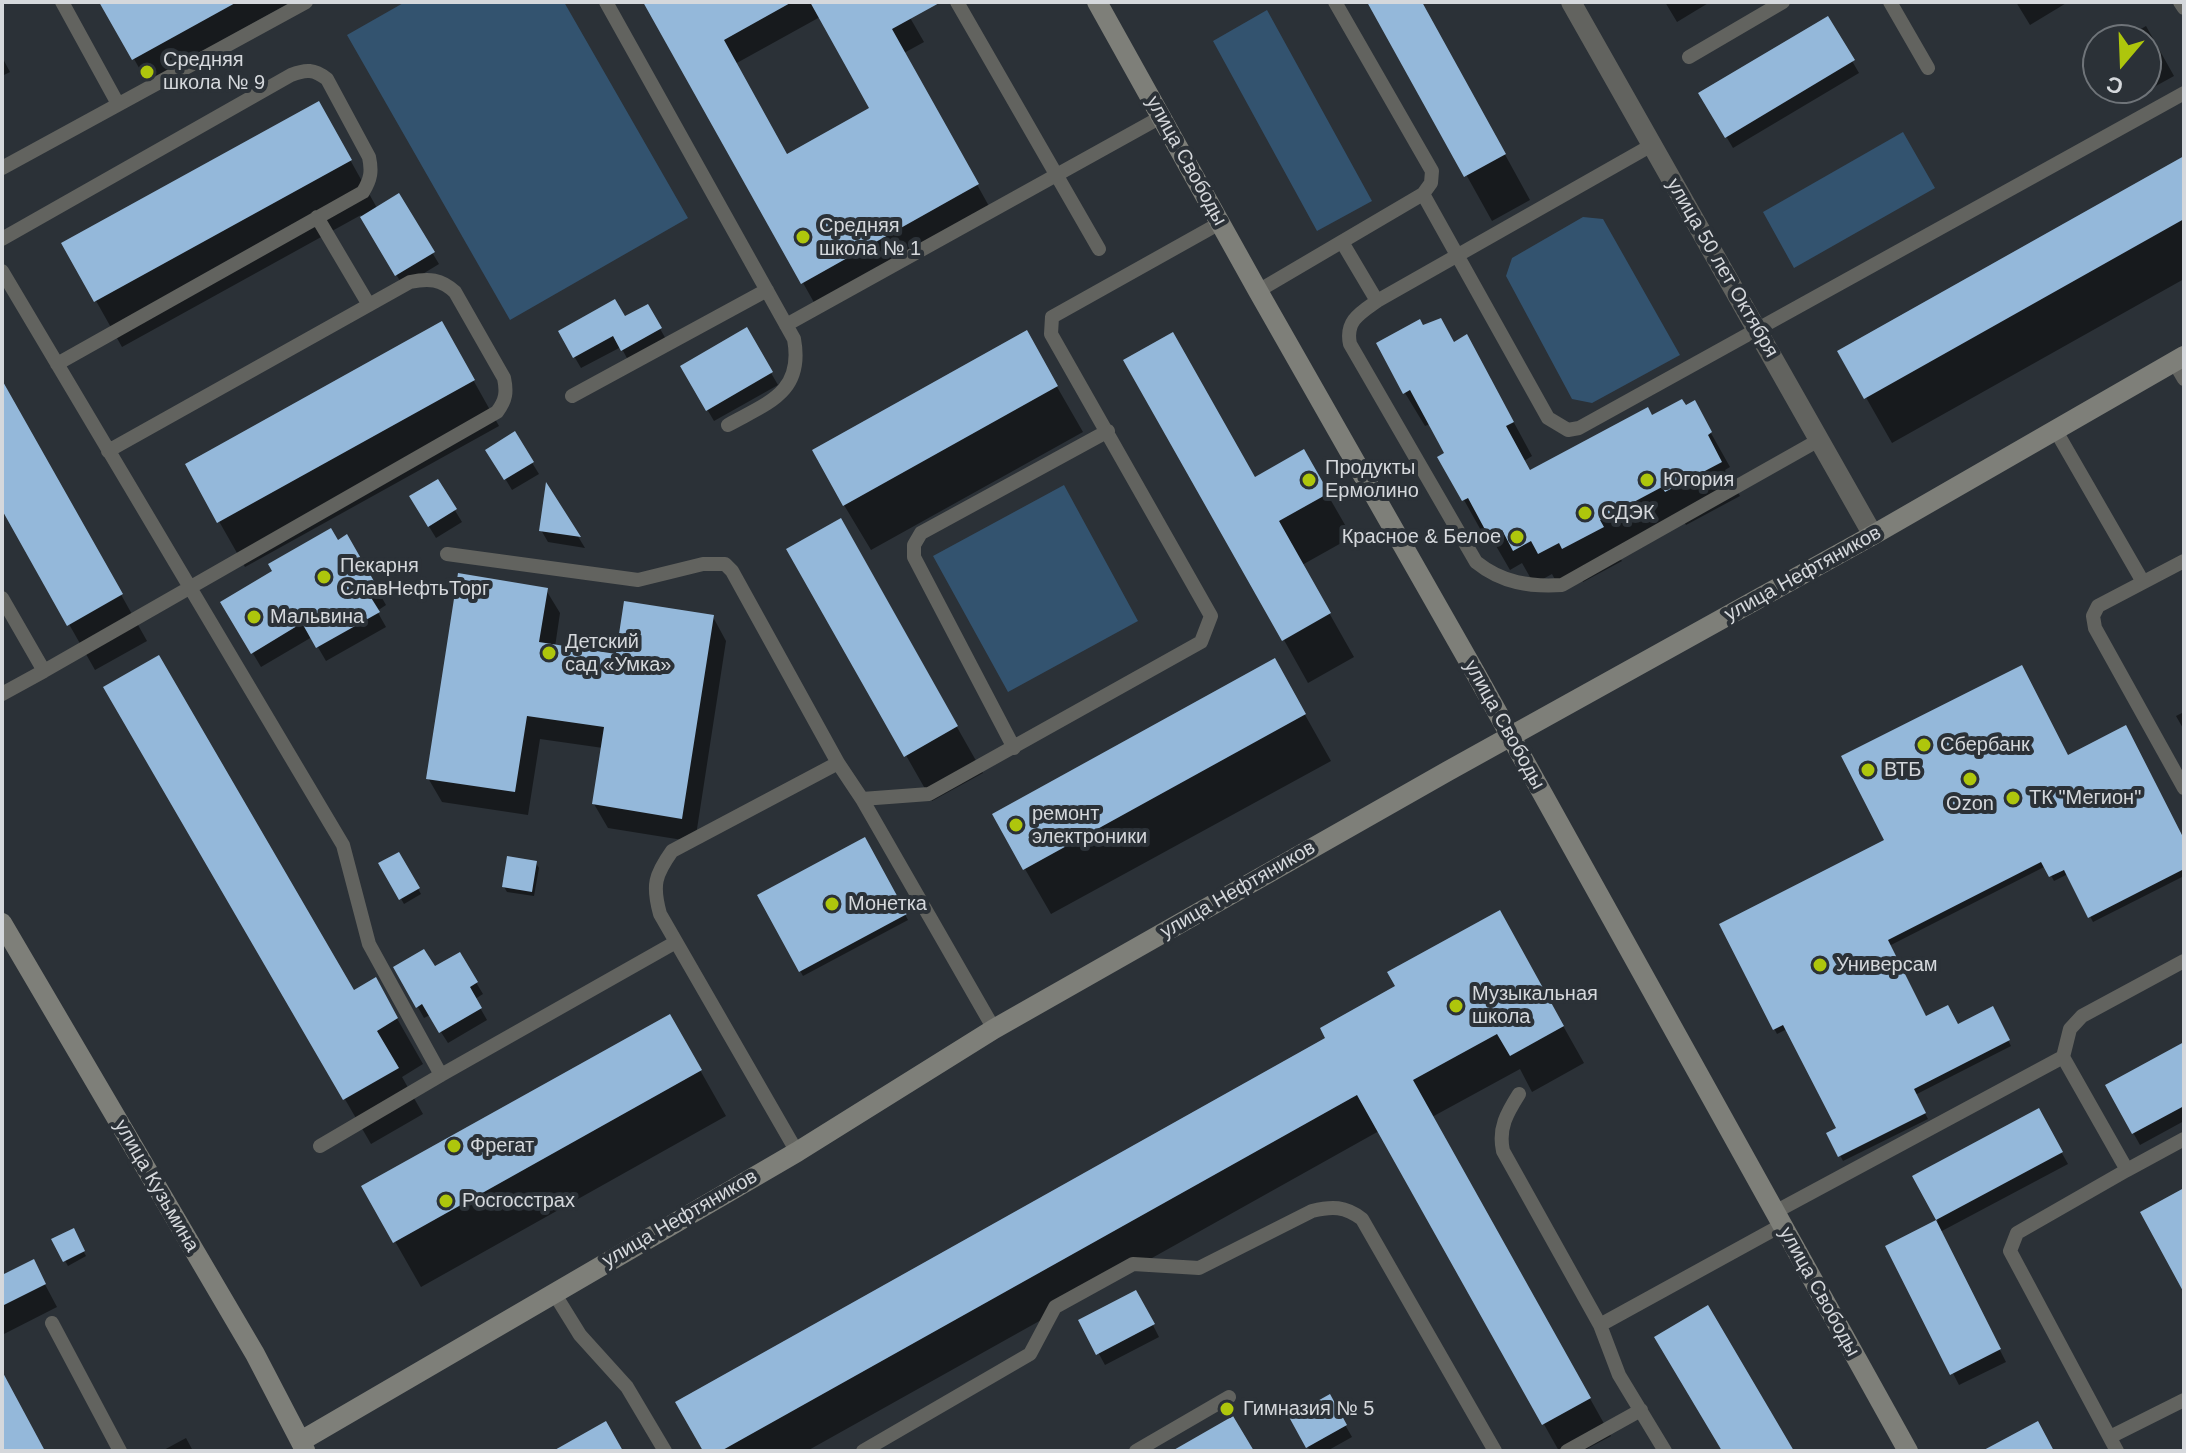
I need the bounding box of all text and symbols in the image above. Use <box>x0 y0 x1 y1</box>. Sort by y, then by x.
north arrow <box>2082 24 2162 104</box>
place label: Средняя школа № 9 <box>163 48 265 95</box>
marker: Средняя школа № 9 <box>138 63 156 81</box>
text: С <box>2103 71 2126 100</box>
street label: улица Свободы <box>1140 92 1232 230</box>
street label: улица 50 лет Октября <box>1661 174 1783 362</box>
place label: Средняя школа № 1 <box>819 214 921 261</box>
marker: Средняя школа № 1 <box>794 228 812 246</box>
place label: Продукты Ермолино <box>1325 456 1419 503</box>
place label: Югория <box>1663 468 1734 492</box>
marker: Продукты Ермолино <box>1300 471 1318 489</box>
marker: Югория <box>1638 471 1656 489</box>
place label: СДЭК <box>1601 501 1655 525</box>
marker: СДЭК <box>1576 504 1594 522</box>
street label: улица Нефтяников <box>1721 521 1885 627</box>
place label: Красное & Белое <box>1342 525 1501 549</box>
marker: Красное & Белое <box>1508 528 1526 546</box>
place label: Пекарня СлавНефтьТорг <box>340 554 489 601</box>
marker: Пекарня СлавНефтьТорг <box>315 568 333 586</box>
place label: Мальвина <box>270 605 364 629</box>
marker: Мальвина <box>245 608 263 626</box>
place label: Детский сад «Умка» <box>565 630 671 677</box>
marker: Детский сад «Умка» <box>540 644 558 662</box>
street label: улица Свободы <box>1458 656 1550 794</box>
place label: Сбербанк <box>1940 733 2030 757</box>
marker: Сбербанк <box>1915 736 1933 754</box>
place label: ВТБ <box>1884 758 1921 782</box>
marker: ВТБ <box>1859 761 1877 779</box>
marker: Ozon <box>1961 770 1979 788</box>
place label: ТК "Мегион" <box>2029 786 2141 810</box>
marker: ТК "Мегион" <box>2004 789 2022 807</box>
place label: Ozon <box>1946 792 1994 816</box>
place label: ремонт электроники <box>1032 802 1147 849</box>
marker: ремонт электроники <box>1007 816 1025 834</box>
street label: улица Нефтяников <box>1156 836 1320 944</box>
place label: Монетка <box>848 892 927 916</box>
marker: Монетка <box>823 895 841 913</box>
place label: Универсам <box>1836 953 1938 977</box>
marker: Универсам <box>1811 956 1829 974</box>
place label: Музыкальная школа <box>1472 982 1598 1029</box>
marker: Музыкальная школа <box>1447 997 1465 1015</box>
street label: улица Кузьмина <box>108 1116 204 1256</box>
place label: Фрегат <box>470 1134 534 1158</box>
marker: Фрегат <box>445 1137 463 1155</box>
street label: улица Нефтяников <box>598 1165 762 1273</box>
place label: Росгосстрах <box>462 1189 575 1213</box>
marker: Росгосстрах <box>437 1192 455 1210</box>
street label: улица Свободы <box>1773 1223 1865 1361</box>
place label: Гимназия № 5 <box>1243 1397 1374 1421</box>
marker: Гимназия № 5 <box>1218 1400 1236 1418</box>

